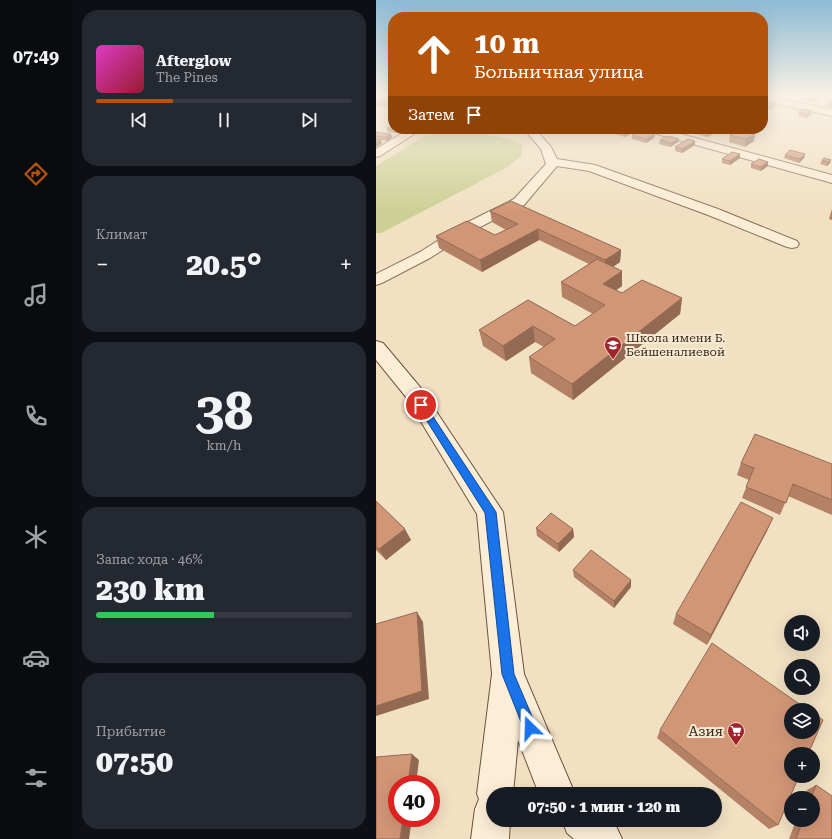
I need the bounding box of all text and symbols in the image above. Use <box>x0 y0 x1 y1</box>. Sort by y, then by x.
text: 10 m <box>474 27 539 60</box>
icon: ahead <box>408 28 460 80</box>
text: 07:49 <box>13 46 59 67</box>
text: Afterglow <box>156 52 231 70</box>
text: Больничная улица <box>474 61 644 82</box>
text: The Pines <box>156 70 218 85</box>
icon: arrive <box>463 104 485 126</box>
text: Затем <box>408 106 455 124</box>
icon: previous <box>128 109 150 131</box>
icon: pause <box>213 109 235 131</box>
icon: next <box>298 109 320 131</box>
icon: directions <box>22 160 50 188</box>
text: Климат <box>96 227 147 242</box>
text: 20.5° <box>186 247 262 282</box>
text: − <box>96 252 108 277</box>
text: + <box>340 252 352 277</box>
icon: music <box>22 281 50 309</box>
place label: Школа имени Б. Бейшеналиевой <box>626 331 725 359</box>
school or university icon: Школа имени Б. Бейшеналиевой <box>603 335 623 360</box>
text: 38 <box>195 381 253 442</box>
pin <box>404 388 438 422</box>
icon: arrive <box>410 394 432 416</box>
icon: phone <box>22 402 50 430</box>
text: km/h <box>207 438 241 453</box>
icon: climate <box>22 523 50 551</box>
text: Запас хода · 46% <box>96 552 203 567</box>
text: 230 km <box>96 572 205 607</box>
map controls <box>784 615 820 827</box>
button: sound <box>784 615 820 651</box>
icon: car <box>22 644 50 672</box>
button: search <box>784 659 820 695</box>
button: layers <box>784 703 820 739</box>
position arrow <box>509 707 551 749</box>
supermarket icon: Азия <box>726 721 746 746</box>
place label: Азия <box>688 723 723 739</box>
text: Прибытие <box>96 724 166 739</box>
text: 07:50 <box>96 744 173 779</box>
button: + <box>784 747 820 783</box>
icon: filters <box>22 764 50 792</box>
speed limit sign: 40 <box>388 775 440 827</box>
button: − <box>784 791 820 827</box>
text: 07:50 · 1 мин · 120 m <box>528 798 680 816</box>

